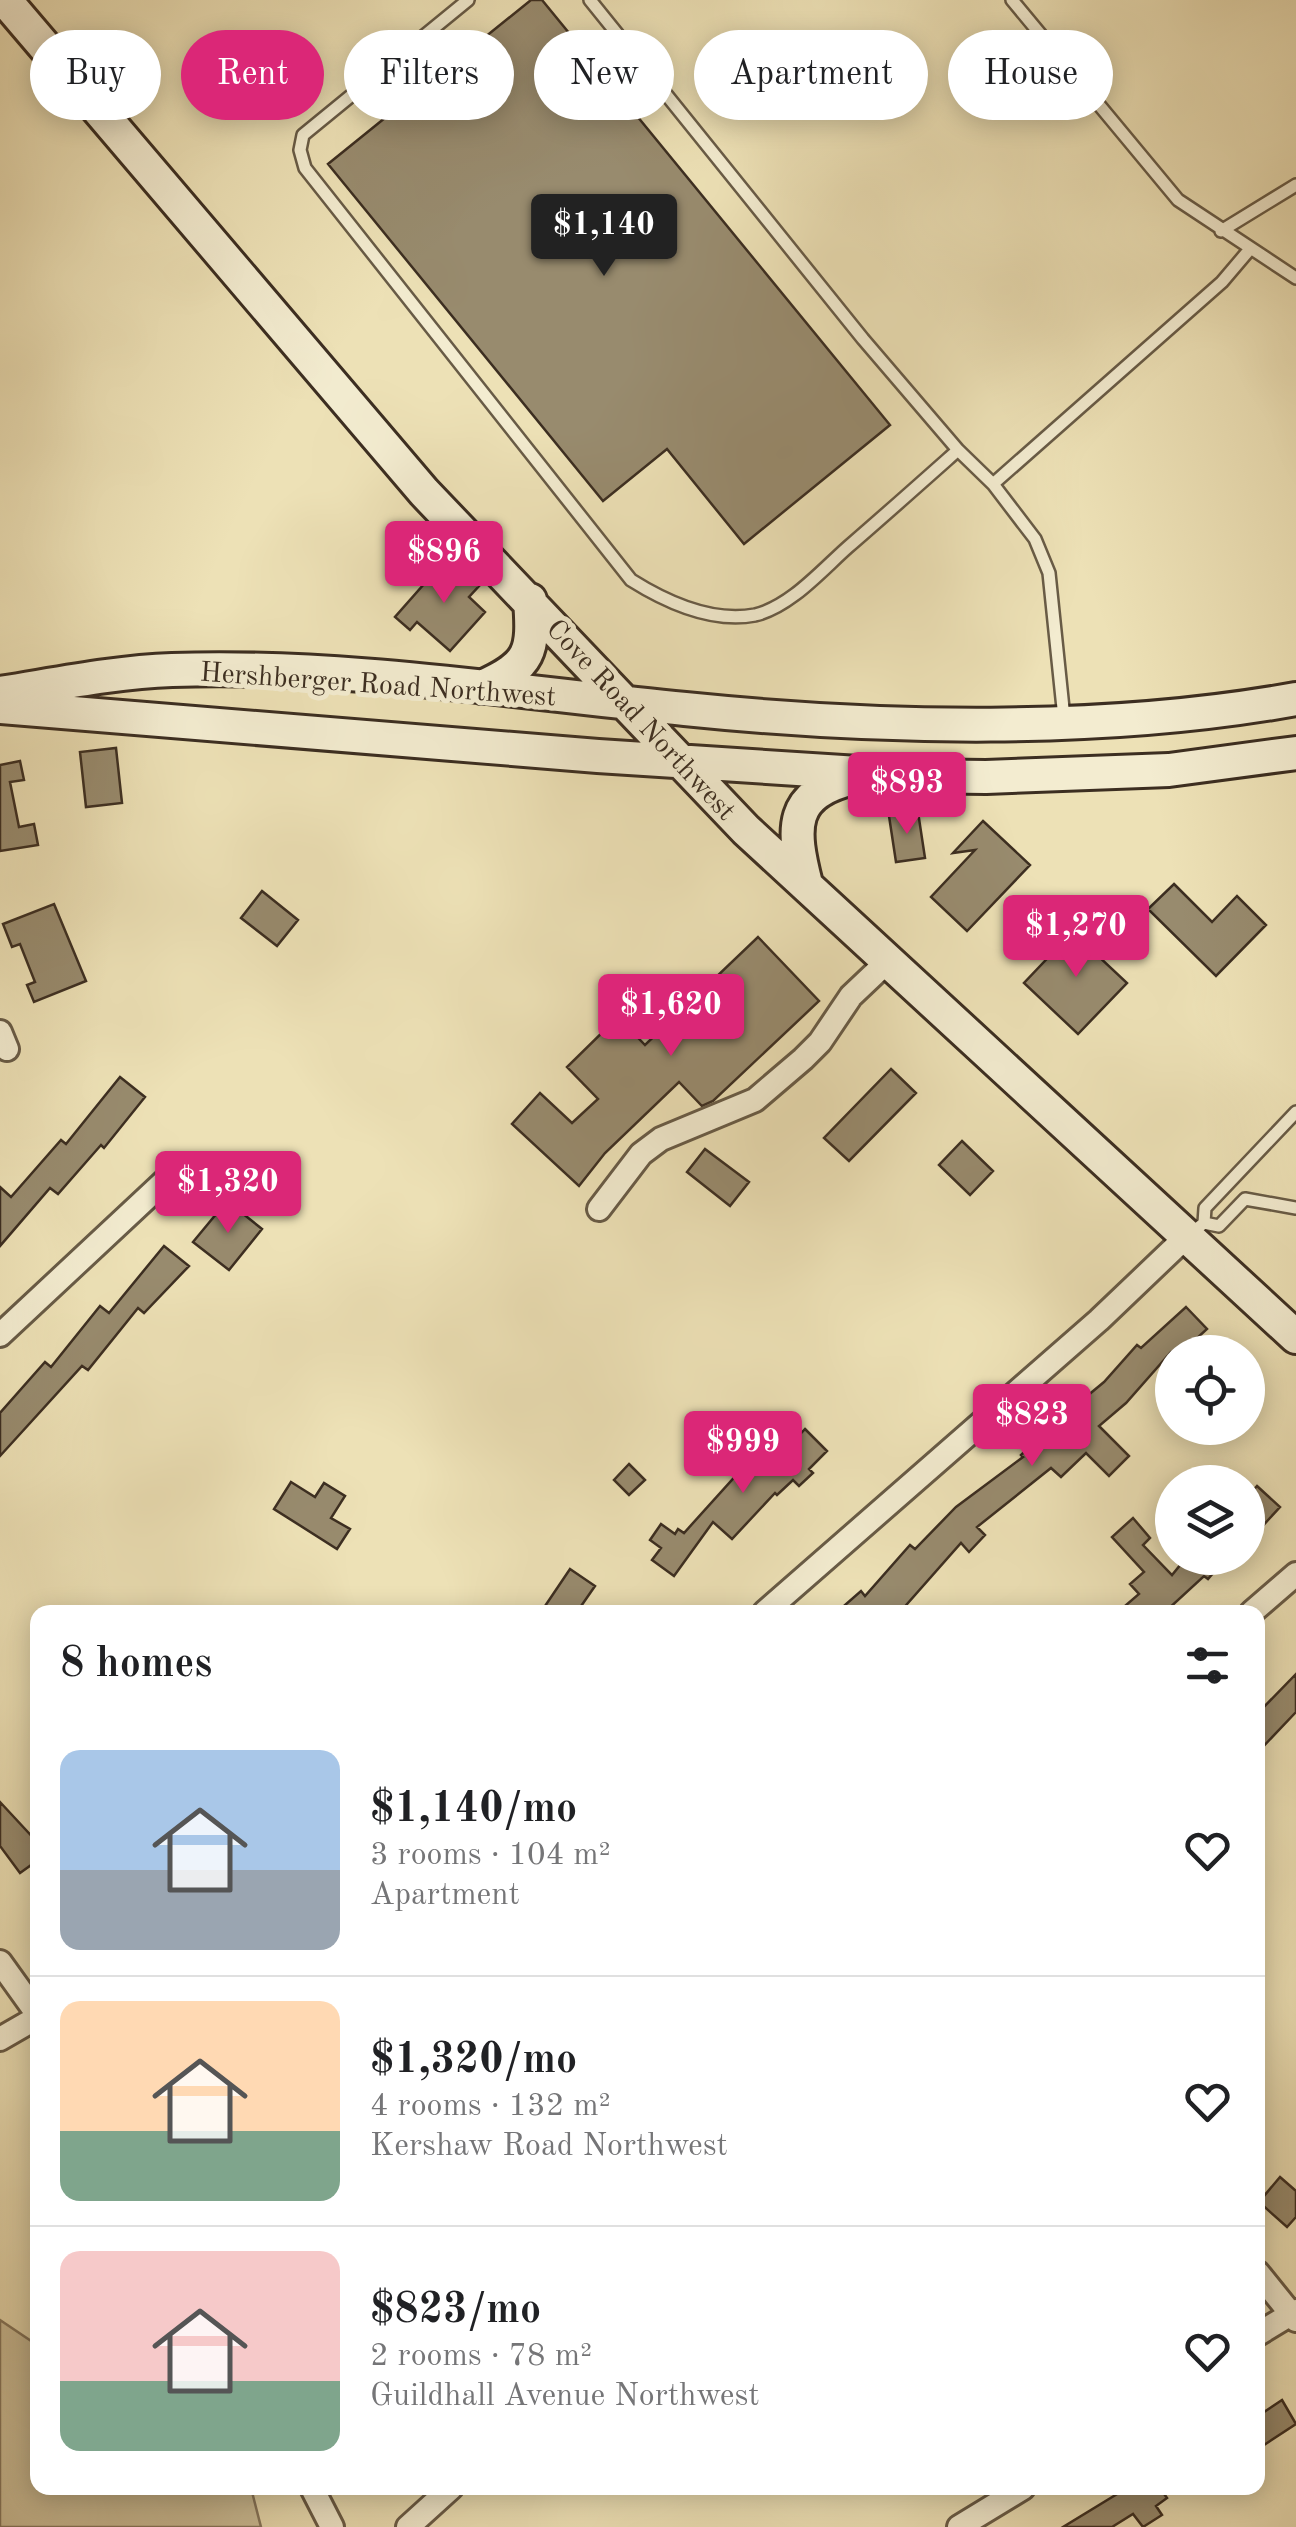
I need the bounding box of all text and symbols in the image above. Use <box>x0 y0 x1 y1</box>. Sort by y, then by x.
chip: Buy <box>30 30 161 120</box>
chip: Rent <box>181 30 324 120</box>
chip: Filters <box>344 30 514 120</box>
chip: New <box>534 30 674 120</box>
chip: Apartment <box>694 30 928 120</box>
chip: House <box>948 30 1113 120</box>
pin: $1,140 <box>523 194 685 279</box>
text: $1,140 <box>553 210 655 242</box>
pin: $896 <box>385 521 503 606</box>
text: $896 <box>407 537 481 569</box>
street label: Cove Road Northwest <box>540 615 740 827</box>
street label: Hershberger Road Northwest <box>199 660 557 712</box>
pin: $893 <box>848 752 966 837</box>
text: $893 <box>870 768 944 800</box>
pin: $1,270 <box>995 895 1157 980</box>
text: $1,270 <box>1025 911 1127 943</box>
pin: $1,620 <box>590 974 752 1059</box>
text: $1,620 <box>620 990 722 1022</box>
pin: $1,320 <box>147 1151 309 1236</box>
text: $1,320 <box>177 1167 279 1199</box>
map controls <box>1155 1335 1265 1575</box>
button: locate <box>1155 1335 1265 1445</box>
pin: $823 <box>973 1384 1091 1469</box>
text: $823 <box>995 1400 1069 1432</box>
pin: $999 <box>684 1411 802 1496</box>
text: $999 <box>706 1427 780 1459</box>
button: layers <box>1155 1465 1265 1575</box>
icon: filters <box>1180 1638 1235 1693</box>
text: 8 homes <box>60 1644 212 1686</box>
text: $1,140/mo <box>370 1789 577 1831</box>
icon: home <box>140 1790 260 1910</box>
icon: heart <box>1180 1823 1235 1878</box>
text: 3 rooms · 104 m² <box>370 1840 611 1872</box>
text: Apartment <box>370 1880 520 1912</box>
text: $1,320/mo <box>370 2040 577 2082</box>
icon: home <box>140 2041 260 2161</box>
icon: heart <box>1180 2074 1235 2129</box>
text: 4 rooms · 132 m² <box>370 2091 611 2123</box>
text: Kershaw Road Northwest <box>370 2131 728 2163</box>
text: $823/mo <box>370 2290 541 2332</box>
icon: home <box>140 2291 260 2411</box>
icon: heart <box>1180 2324 1235 2379</box>
text: 2 rooms · 78 m² <box>370 2341 592 2373</box>
text: Guildhall Avenue Northwest <box>370 2381 760 2413</box>

